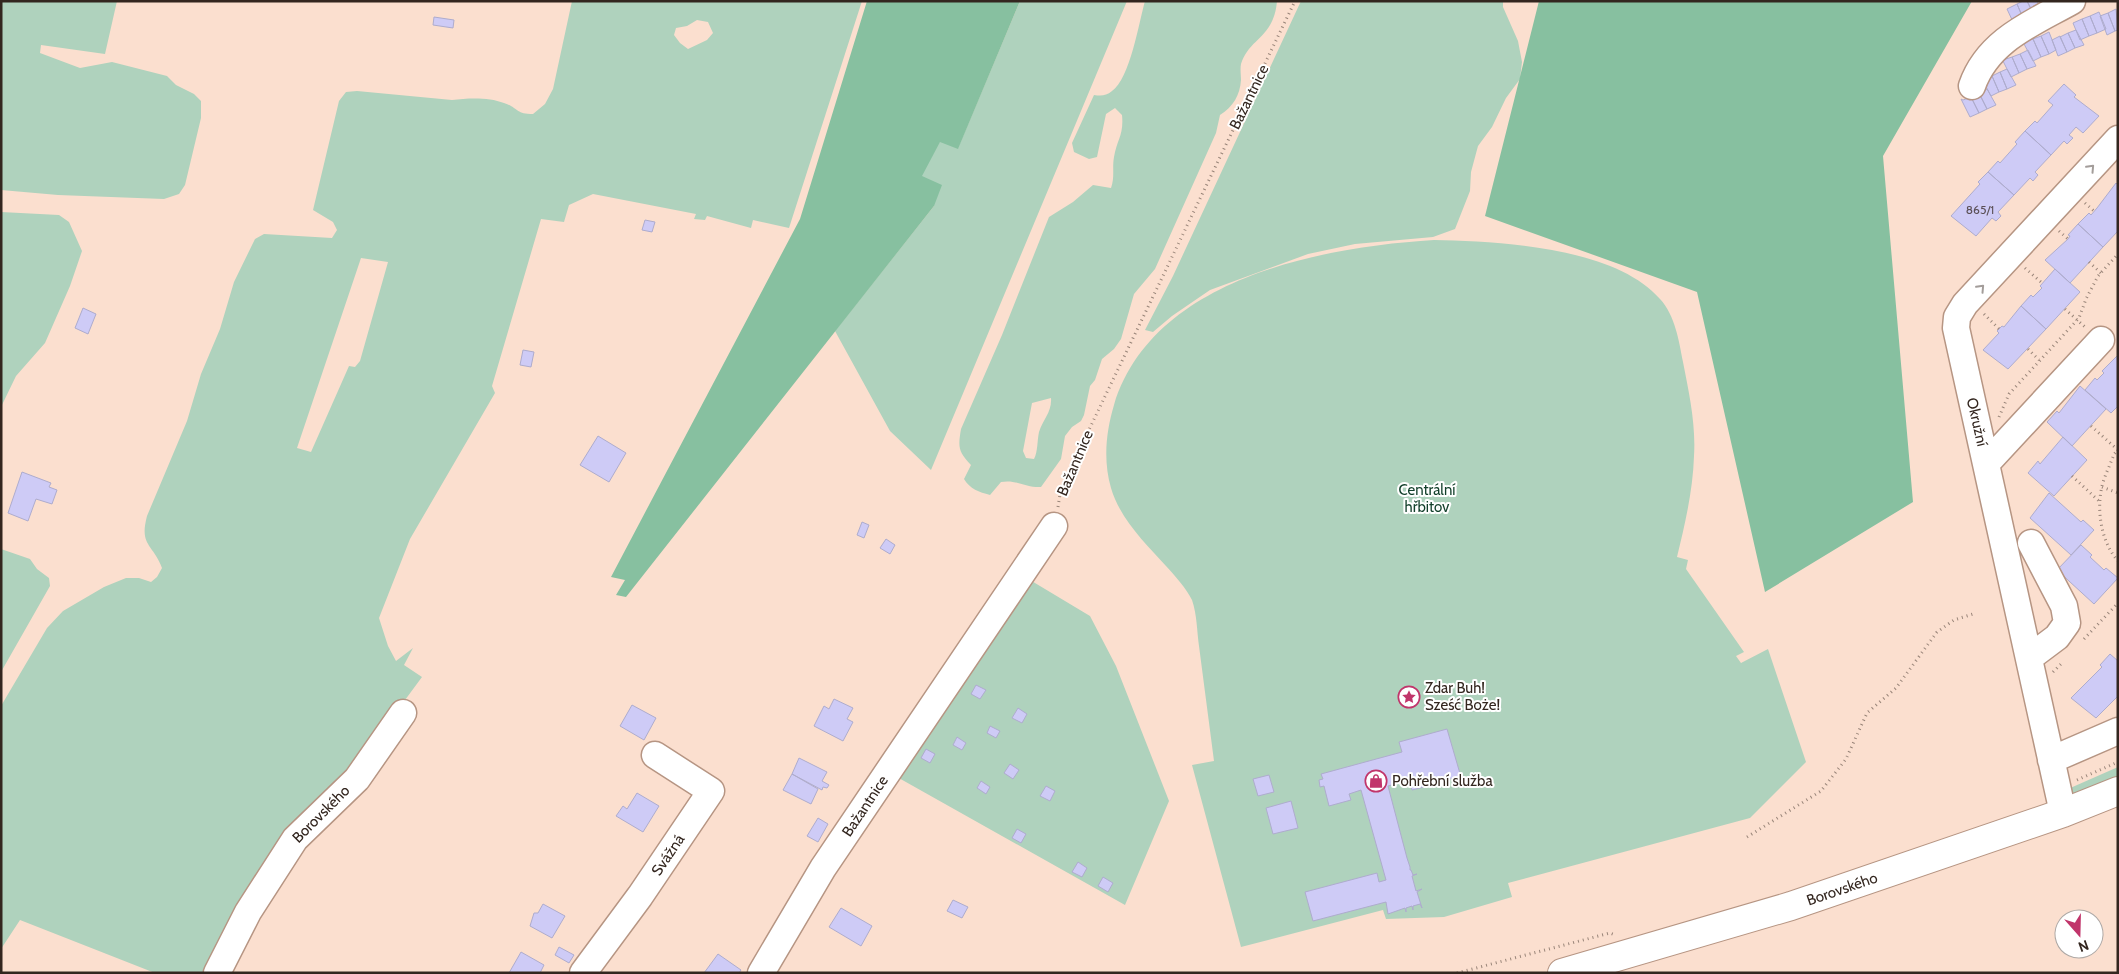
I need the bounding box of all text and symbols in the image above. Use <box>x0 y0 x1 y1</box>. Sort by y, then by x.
street label: Bažantnice <box>1226 61 1273 132</box>
one-way arrow <box>2085 165 2094 174</box>
house number: 865/1 <box>1966 202 1994 217</box>
one-way arrow <box>1975 284 1984 293</box>
street label: Okružní <box>1963 396 1991 448</box>
street label: Bažantnice <box>1053 427 1097 499</box>
park label: Centrální hřbitov <box>1399 481 1455 516</box>
place label: Zdar Buh! Sześć Boże! <box>1425 679 1500 714</box>
place icon: Zdar Buh! Sześć Boże! <box>1397 685 1421 709</box>
shop icon: Pohřební služba <box>1364 769 1388 793</box>
street label: Bažantnice <box>838 772 892 840</box>
place label: Pohřební služba <box>1392 772 1493 790</box>
street label: Borovského <box>289 782 353 846</box>
street label: Svážná <box>648 830 689 879</box>
street label: Borovského <box>1804 868 1880 910</box>
north arrow <box>2054 909 2104 959</box>
text: N <box>2076 936 2091 956</box>

